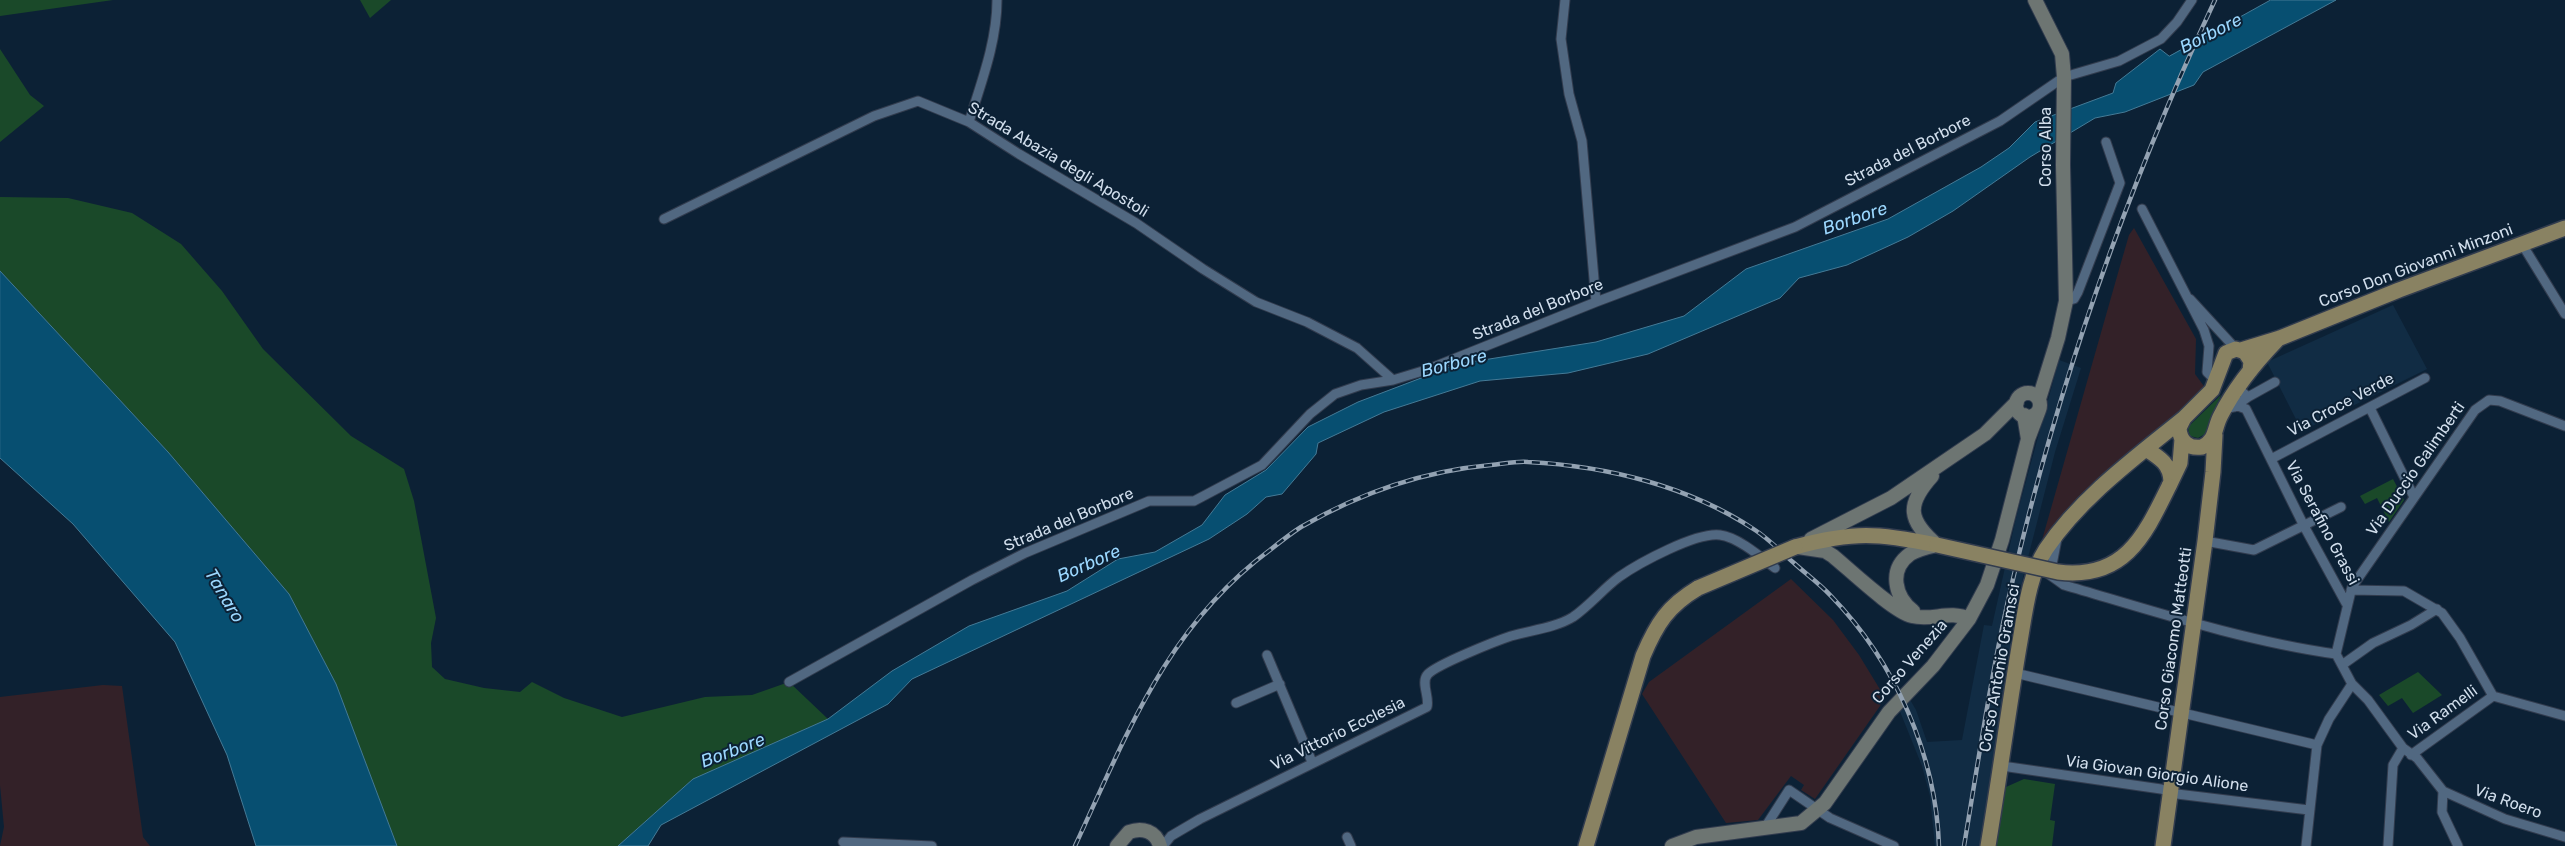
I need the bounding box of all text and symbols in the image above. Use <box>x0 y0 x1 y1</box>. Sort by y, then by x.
water label: Borbore <box>2176 9 2246 59</box>
street label: Strada Abazia degli Apostoli <box>964 98 1152 222</box>
street label: Corso Alba <box>2036 107 2056 187</box>
street label: Strada del Borbore <box>1842 111 1974 191</box>
water label: Borbore <box>1820 198 1890 240</box>
street label: Corso Don Giovanni Minzoni <box>2316 220 2516 312</box>
street label: Strada del Borbore <box>1470 275 1606 345</box>
water label: Borbore <box>1419 345 1489 383</box>
street label: Via Croce Verde <box>2285 369 2397 441</box>
street label: Via Duccio Galimberti <box>2363 398 2469 540</box>
street label: Via Serafino Grassi <box>2281 458 2363 588</box>
street label: Strada del Borbore <box>1001 484 1137 556</box>
water label: Borbore <box>1054 540 1124 588</box>
street label: Corso Giacomo Matteotti <box>2152 546 2196 732</box>
water label: Tanaro <box>199 565 249 627</box>
street label: Corso Antonio Gramsci <box>1976 582 2024 754</box>
street label: Corso Venezia <box>1868 616 1952 708</box>
street label: Via Ramelli <box>2405 681 2481 745</box>
street label: Via Vittorio Ecclesia <box>1268 693 1408 775</box>
water label: Borbore <box>698 729 768 773</box>
street label: Via Giovan Giorgio Alione <box>2064 752 2250 796</box>
street label: Via Roero <box>2472 781 2544 823</box>

